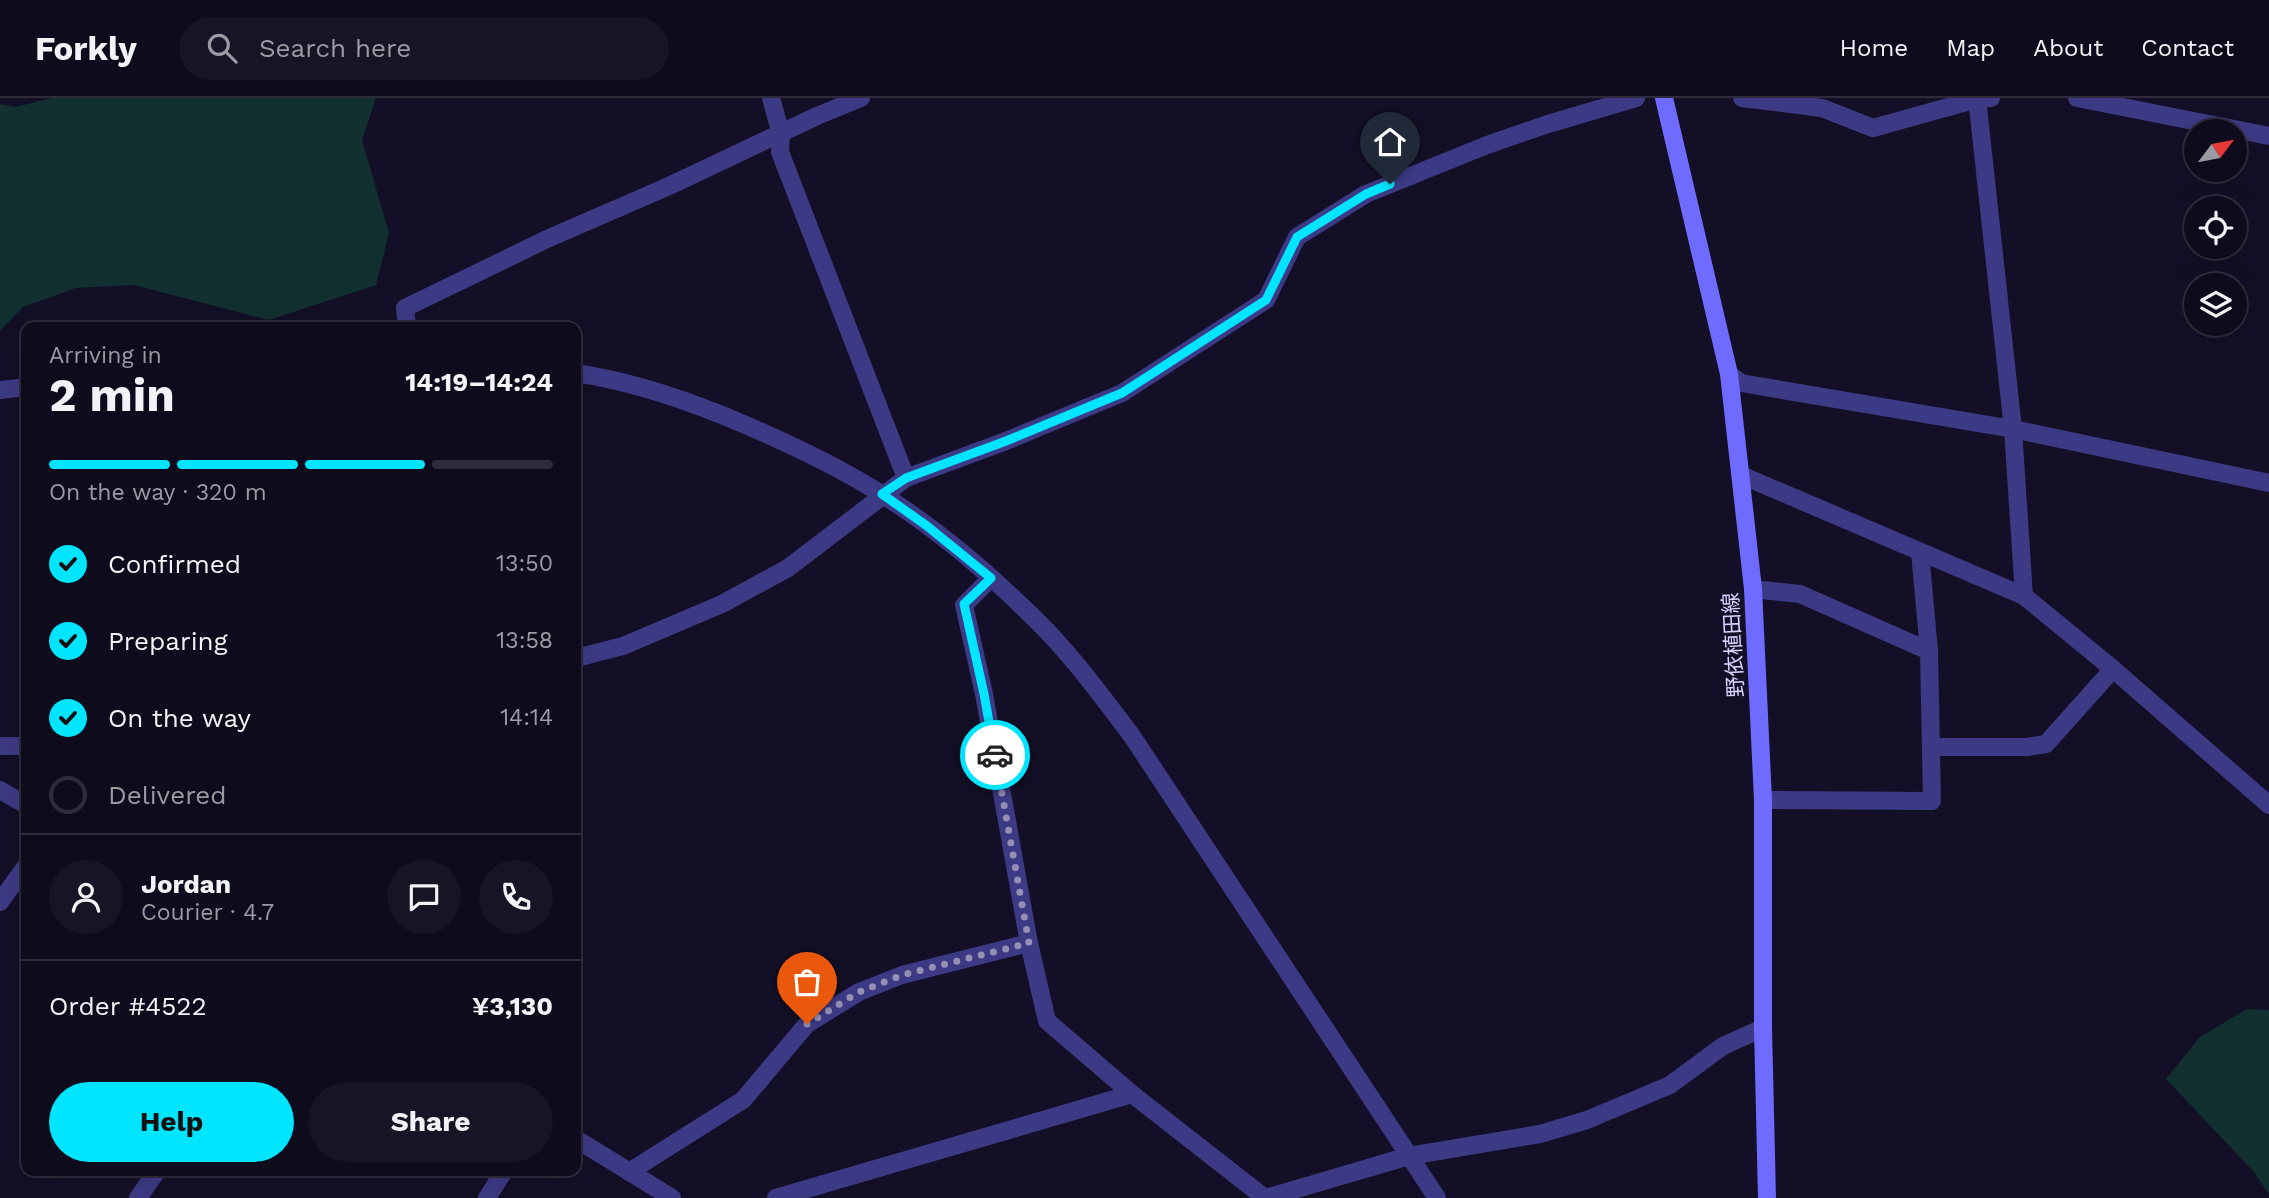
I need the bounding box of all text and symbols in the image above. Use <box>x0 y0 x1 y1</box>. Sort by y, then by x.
search box <box>179 17 669 80</box>
text: Forkly <box>35 29 137 68</box>
icon: search <box>203 29 241 67</box>
text: Search here <box>259 33 411 63</box>
text: Home <box>1840 34 1908 62</box>
text: Map <box>1946 34 1995 62</box>
text: About <box>2033 34 2103 62</box>
text: Contact <box>2141 34 2234 62</box>
pin <box>1360 112 1420 184</box>
north arrow <box>2184 119 2247 182</box>
map controls <box>2184 119 2247 336</box>
icon: home <box>1371 123 1409 161</box>
button: locate <box>2184 196 2247 259</box>
button: layers <box>2184 273 2247 336</box>
text: Arriving in <box>49 342 162 369</box>
text: 14:19–14:24 <box>405 367 553 397</box>
text: 2 min <box>49 368 175 422</box>
text: On the way · 320 m <box>49 479 267 506</box>
icon: check <box>49 545 87 583</box>
text: Confirmed <box>108 549 241 579</box>
text: 13:50 <box>496 550 553 577</box>
street label: 野依植田線 <box>1718 592 1748 698</box>
icon: check <box>49 622 87 660</box>
text: Preparing <box>108 626 228 656</box>
text: 13:58 <box>496 627 553 654</box>
icon: check <box>49 699 87 737</box>
text: On the way <box>108 703 251 733</box>
text: 14:14 <box>500 704 553 731</box>
courier <box>960 720 1030 790</box>
icon: car <box>976 736 1014 774</box>
text: Delivered <box>108 780 227 810</box>
button: person <box>49 860 123 934</box>
button: chat <box>387 860 461 934</box>
button: phone <box>479 860 553 934</box>
text: Jordan <box>141 869 231 899</box>
text: Courier · 4.7 <box>141 899 274 926</box>
pin <box>777 952 837 1024</box>
icon: bag <box>788 963 826 1001</box>
text: Order #4522 <box>49 991 207 1021</box>
text: ¥3,130 <box>472 991 553 1021</box>
button: Help <box>49 1082 294 1162</box>
button: Share <box>308 1082 553 1162</box>

